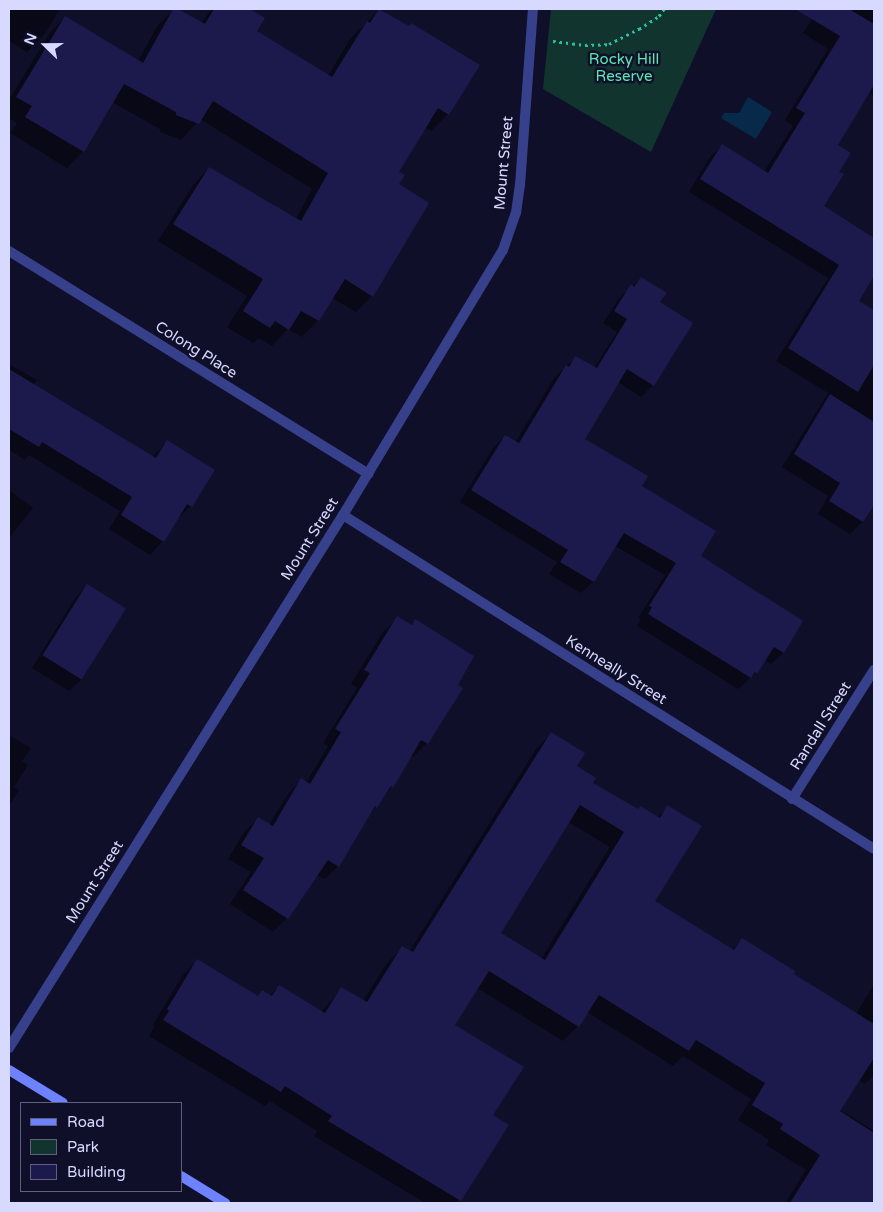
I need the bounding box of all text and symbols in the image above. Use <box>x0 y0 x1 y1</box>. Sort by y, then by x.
north arrow <box>20 20 70 70</box>
text: N <box>21 31 41 48</box>
park label: Rocky Hill Reserve <box>589 50 659 85</box>
street label: Mount Street <box>491 115 517 211</box>
street label: Colong Place <box>152 318 240 382</box>
street label: Mount Street <box>277 494 343 584</box>
street label: Kenneally Street <box>562 632 670 708</box>
street label: Randall Street <box>787 679 855 773</box>
street label: Mount Street <box>62 837 128 927</box>
legend <box>20 1102 182 1192</box>
text: Road <box>67 1113 105 1131</box>
text: Park <box>67 1138 99 1156</box>
text: Building <box>67 1163 126 1181</box>

